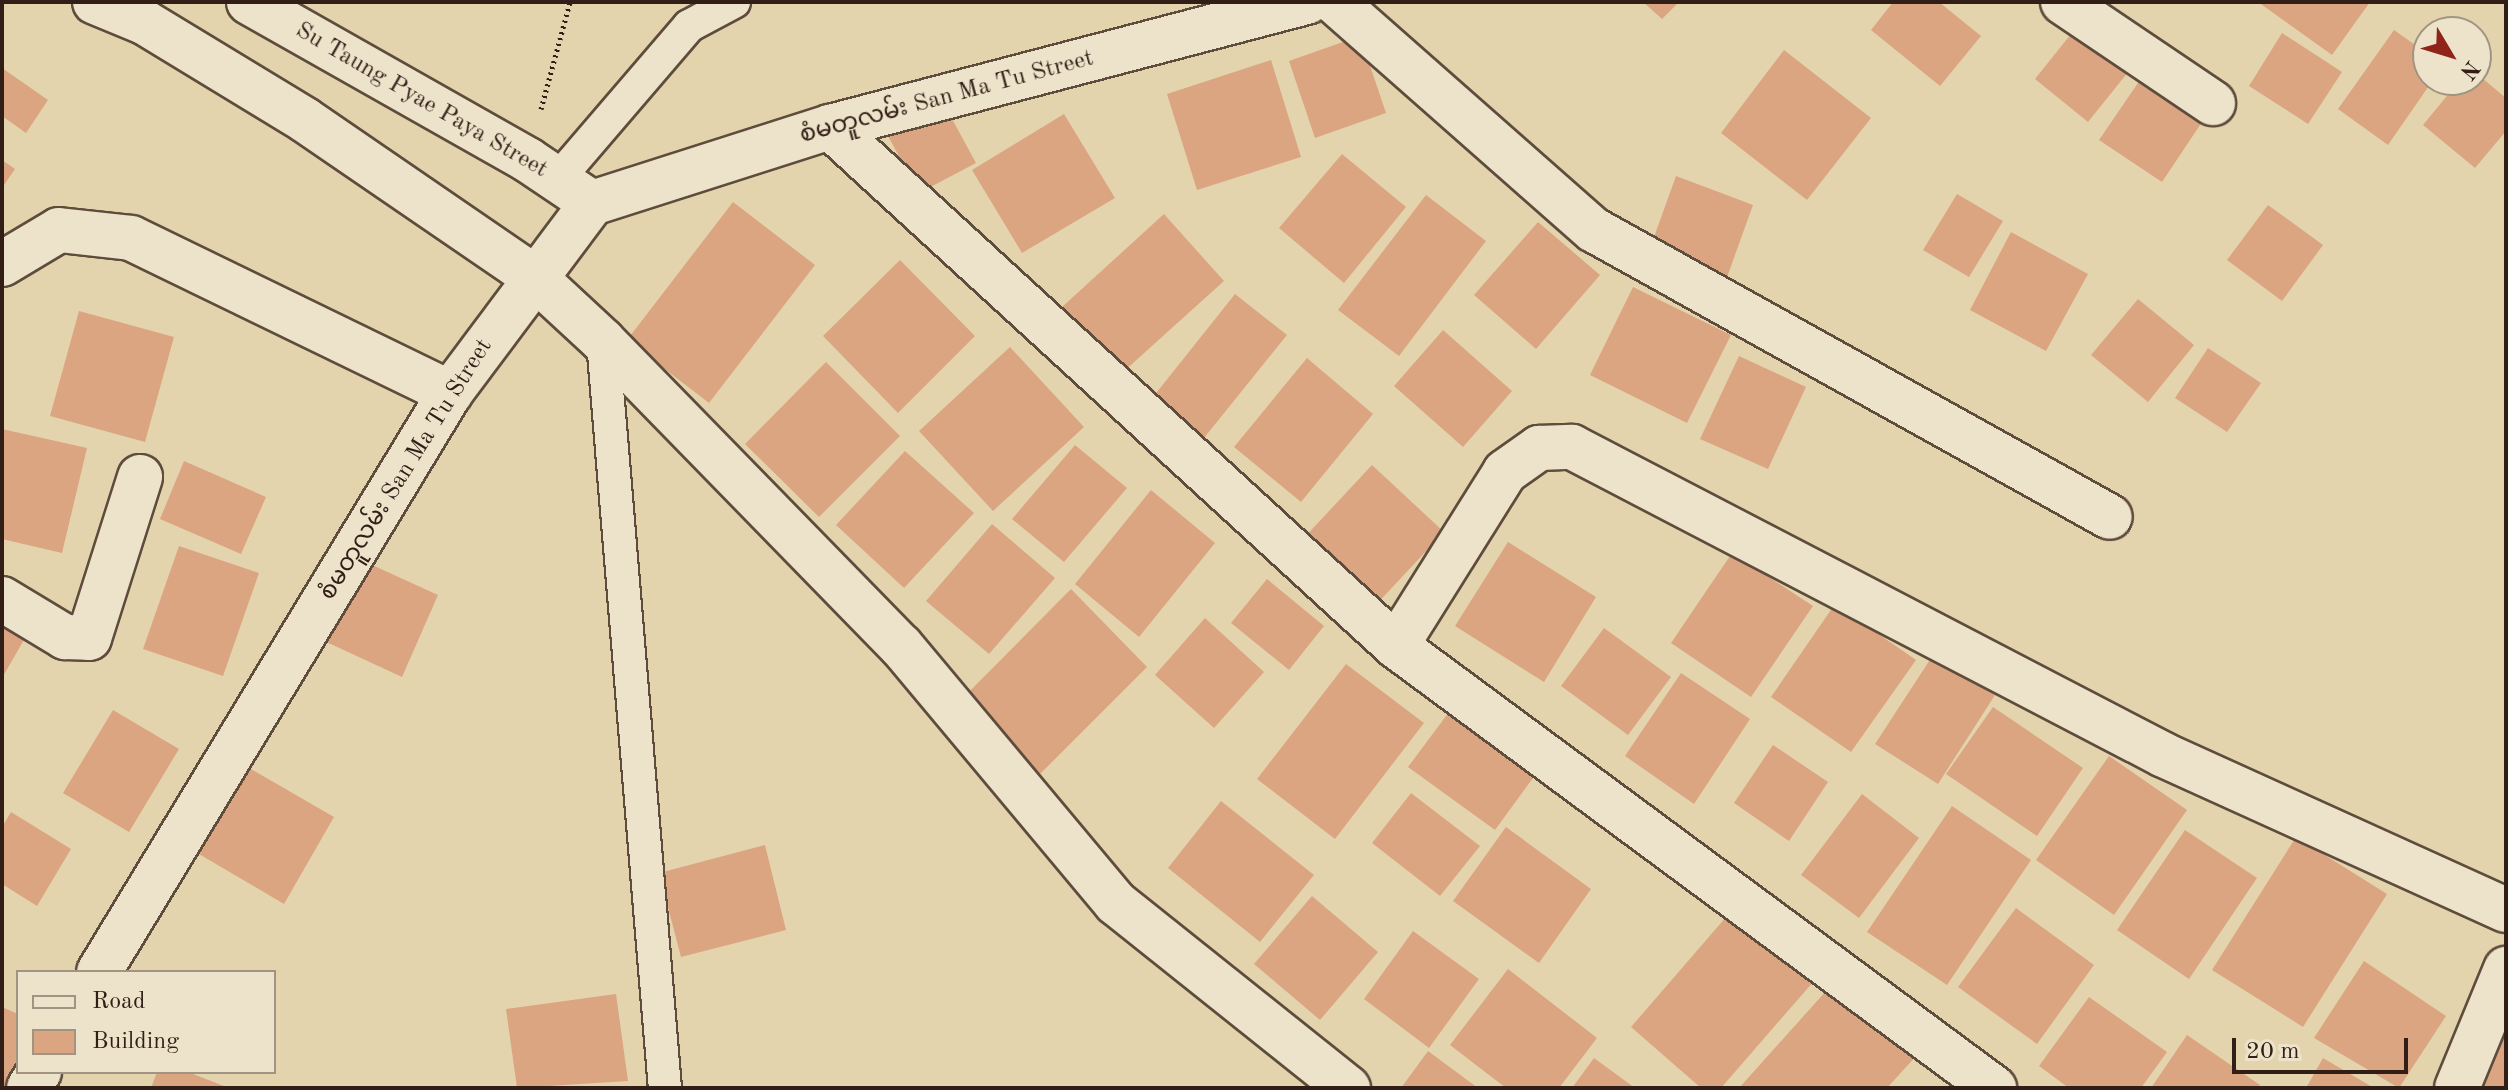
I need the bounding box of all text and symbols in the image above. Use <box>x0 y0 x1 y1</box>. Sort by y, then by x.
north arrow <box>2412 16 2492 96</box>
street label: Su Taung Pyae Paya Street <box>290 17 552 185</box>
street label: စံမတူလမ်း San Ma Tu Street <box>797 45 1097 151</box>
text: N <box>2455 56 2483 83</box>
street label: စံမတူလမ်း San Ma Tu Street <box>314 334 500 606</box>
legend <box>16 970 276 1074</box>
text: Road <box>92 990 145 1014</box>
scale bar <box>2236 1022 2412 1072</box>
text: Building <box>92 1030 179 1054</box>
text: 20 m <box>2246 1040 2300 1064</box>

